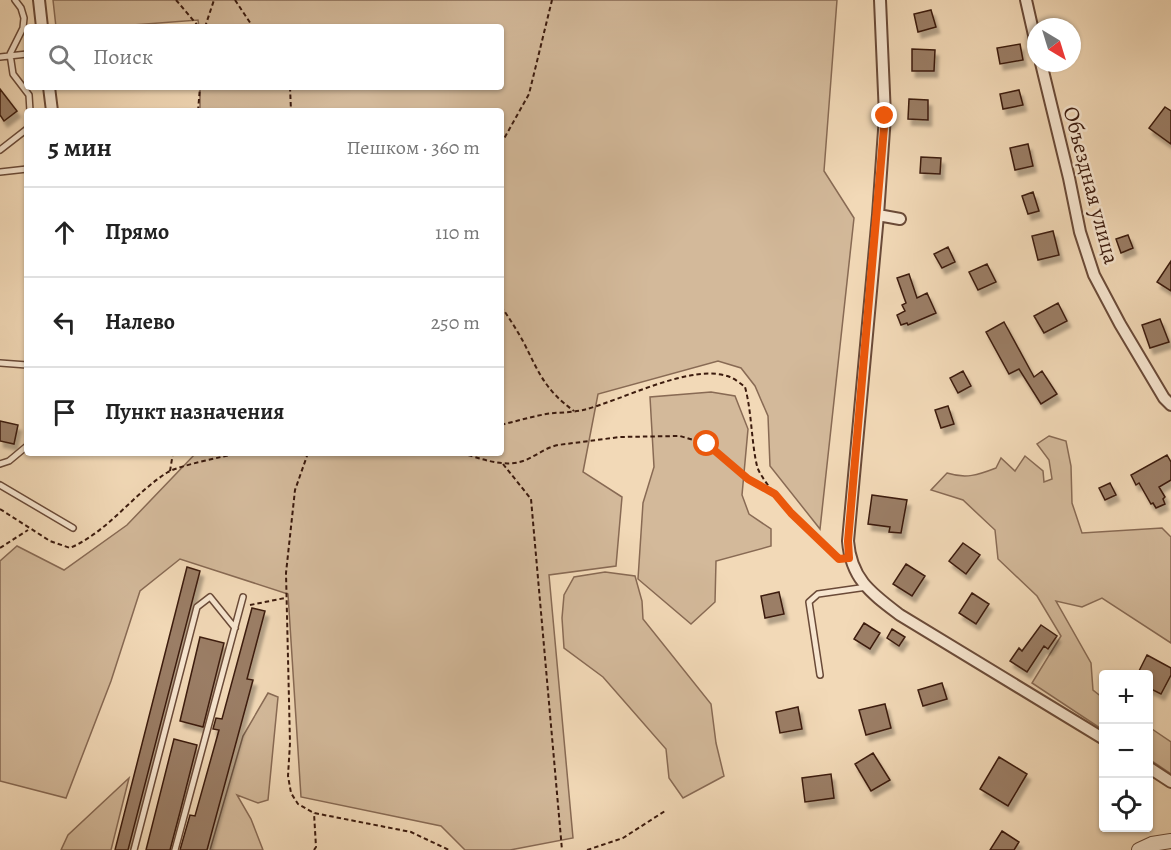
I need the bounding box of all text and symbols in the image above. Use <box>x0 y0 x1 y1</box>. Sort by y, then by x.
north arrow <box>1027 18 1081 72</box>
search box <box>24 24 504 90</box>
icon: search <box>45 41 78 74</box>
text: Поиск <box>93 42 153 72</box>
route end <box>871 102 897 128</box>
street label: Объездная улица <box>1056 103 1127 268</box>
text: 5 мин <box>48 130 112 165</box>
text: Пешком · 360 m <box>347 134 480 161</box>
icon: ahead <box>48 216 81 249</box>
text: Прямо <box>105 217 169 247</box>
text: 110 m <box>435 219 480 246</box>
icon: left <box>48 306 81 339</box>
text: Налево <box>105 307 175 337</box>
text: 250 m <box>431 309 480 336</box>
icon: arrive <box>48 396 81 429</box>
text: Пункт назначения <box>105 397 284 427</box>
route start <box>693 430 719 456</box>
map controls <box>1099 670 1153 832</box>
button: + <box>1099 670 1153 724</box>
button: − <box>1099 724 1153 778</box>
button: locate <box>1099 778 1153 832</box>

